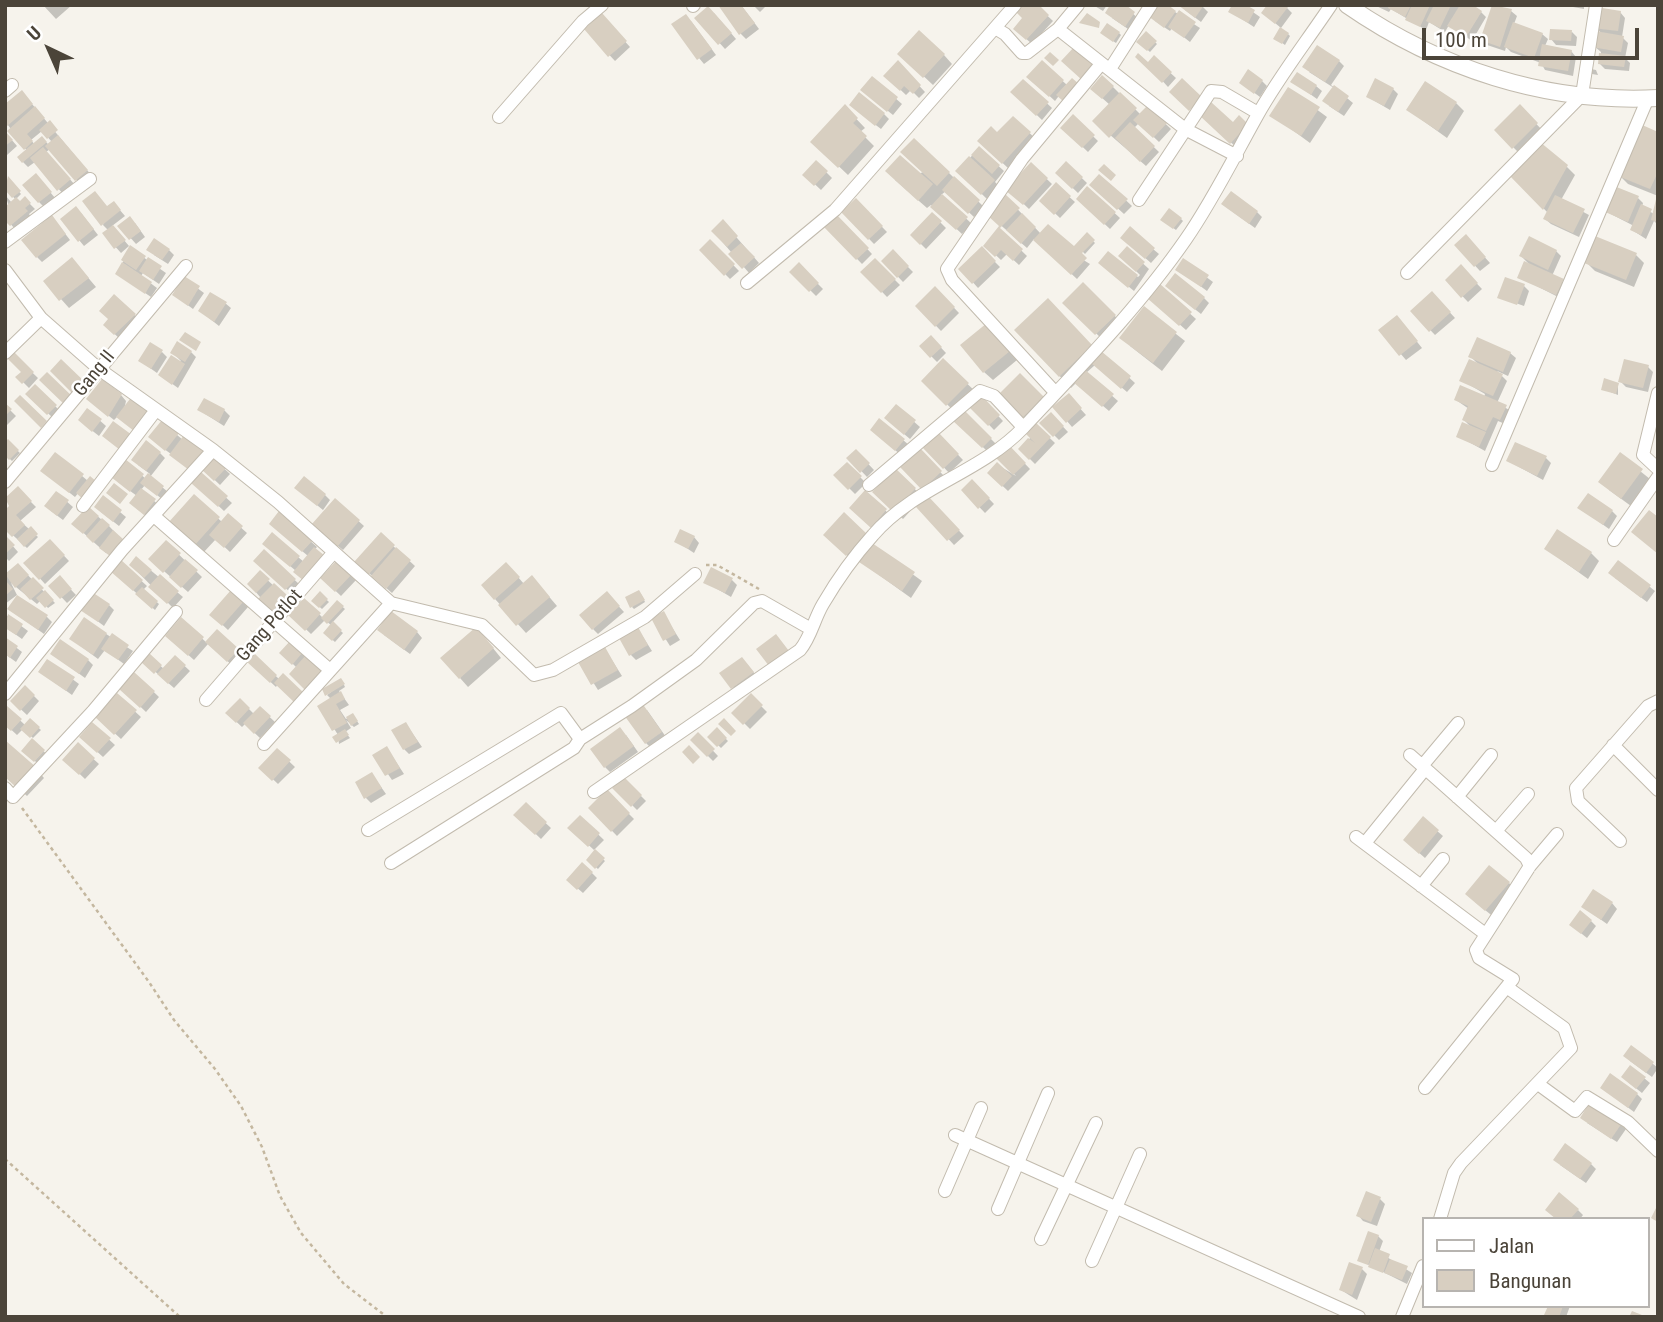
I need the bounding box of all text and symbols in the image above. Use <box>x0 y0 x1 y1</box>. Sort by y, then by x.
north arrow <box>14 14 84 84</box>
scale bar <box>1425 14 1642 58</box>
text: U <box>22 21 46 46</box>
text: 100 m <box>1435 28 1487 52</box>
street label: Gang II <box>70 346 120 402</box>
street label: Gang Potlot <box>232 585 308 667</box>
legend <box>1422 1217 1649 1308</box>
text: Jalan <box>1489 1234 1534 1258</box>
text: Bangunan <box>1489 1269 1572 1293</box>

